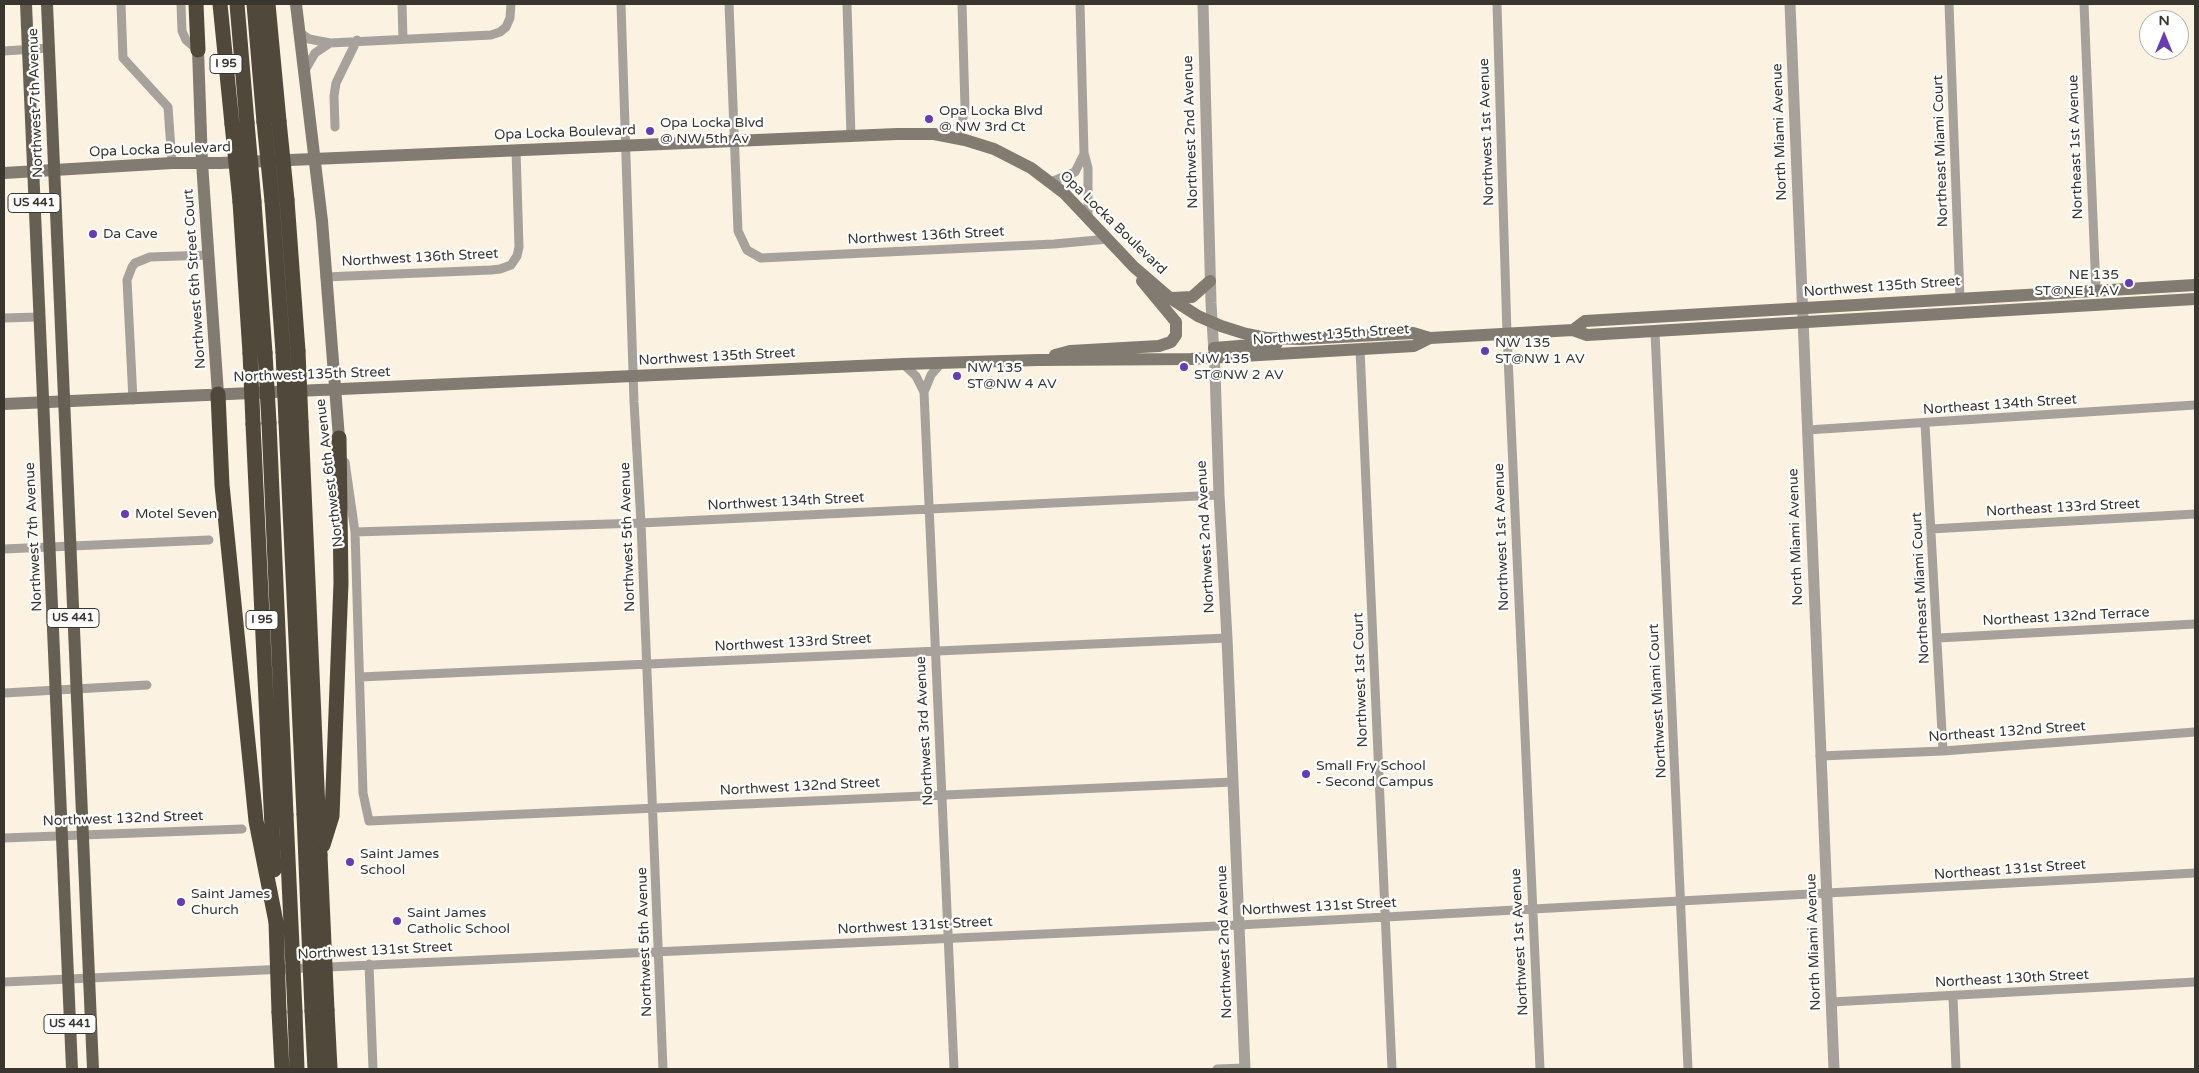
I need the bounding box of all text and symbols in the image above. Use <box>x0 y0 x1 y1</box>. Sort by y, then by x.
north arrow <box>2139 10 2189 60</box>
text: N <box>2158 12 2170 29</box>
street label: Northwest 7th Avenue <box>25 28 47 178</box>
road number: I 95 <box>210 54 242 74</box>
street label: Northwest 2nd Avenue <box>1180 55 1202 209</box>
street label: Northwest 1st Avenue <box>1476 58 1498 206</box>
street label: North Miami Avenue <box>1769 63 1791 201</box>
street label: Northeast 1st Avenue <box>2065 74 2087 220</box>
street label: Northeast Miami Court <box>1930 75 1952 227</box>
place label: Opa Locka Blvd @ NW 3rd Ct <box>939 103 1043 136</box>
marker: Opa Locka Blvd @ NW 3rd Ct <box>923 113 935 125</box>
place label: Opa Locka Blvd @ NW 5th Av <box>660 115 764 148</box>
street label: Opa Locka Boulevard <box>494 122 636 144</box>
marker: Opa Locka Blvd @ NW 5th Av <box>644 125 656 137</box>
street label: Opa Locka Boulevard <box>89 139 231 161</box>
street label: Opa Locka Boulevard <box>1056 168 1170 278</box>
street label: Northwest 6th Street Court <box>180 188 210 370</box>
road number: US 441 <box>8 194 60 212</box>
street label: Northwest 136th Street <box>847 223 1005 249</box>
place label: Da Cave <box>103 226 158 242</box>
marker: Da Cave <box>87 228 99 240</box>
street label: Northwest 136th Street <box>341 245 499 271</box>
place label: NE 135 ST@NE 1 AV <box>2034 267 2119 300</box>
street label: Northwest 135th Street <box>1803 273 1961 301</box>
marker: NE 135 ST@NE 1 AV <box>2123 277 2135 289</box>
street label: Northwest 135th Street <box>1252 321 1410 349</box>
place label: NW 135 ST@NW 1 AV <box>1495 335 1585 368</box>
street label: Northwest 135th Street <box>638 344 796 370</box>
marker: NW 135 ST@NW 1 AV <box>1479 345 1491 357</box>
place label: NW 135 ST@NW 2 AV <box>1194 351 1284 384</box>
place label: NW 135 ST@NW 4 AV <box>967 360 1057 392</box>
marker: NW 135 ST@NW 2 AV <box>1178 361 1190 373</box>
street label: Northwest 135th Street <box>233 364 391 386</box>
marker: NW 135 ST@NW 4 AV <box>951 370 963 382</box>
street label: Northeast 134th Street <box>1923 391 2077 419</box>
street label: Northwest 6th Avenue <box>313 398 347 548</box>
street label: Northwest 2nd Avenue <box>1194 460 1218 614</box>
street label: Northwest 7th Avenue <box>22 462 46 612</box>
street label: Northwest 5th Avenue <box>617 462 639 612</box>
street label: Northwest 1st Avenue <box>1491 463 1513 611</box>
street label: North Miami Avenue <box>1785 468 1807 606</box>
street label: Northwest 134th Street <box>707 489 865 515</box>
street label: Northeast 133rd Street <box>1986 496 2140 520</box>
place label: Motel Seven <box>135 506 217 522</box>
marker: Motel Seven <box>119 508 131 520</box>
street label: Northeast Miami Court <box>1909 512 1933 664</box>
street label: Northeast 132nd Terrace <box>1982 604 2150 630</box>
road number: US 441 <box>47 608 99 628</box>
road number: I 95 <box>246 610 278 630</box>
street label: Northwest 1st Court <box>1350 612 1372 748</box>
street label: Northwest Miami Court <box>1646 623 1670 779</box>
street label: Northwest 133rd Street <box>714 630 872 656</box>
street label: Northwest 3rd Avenue <box>913 656 937 806</box>
street label: Northeast 132nd Street <box>1928 718 2086 746</box>
place label: Small Fry School - Second Campus <box>1316 758 1433 790</box>
marker: Small Fry School - Second Campus <box>1300 768 1312 780</box>
street label: Northwest 132nd Street <box>719 774 881 800</box>
street label: Northwest 132nd Street <box>42 808 204 830</box>
place label: Saint James School <box>360 846 439 879</box>
marker: Saint James School <box>344 856 356 868</box>
street label: Northeast 131st Street <box>1933 856 2087 884</box>
street label: Northwest 2nd Avenue <box>1214 865 1236 1019</box>
street label: Northwest 5th Avenue <box>634 867 656 1017</box>
street label: Northwest 1st Avenue <box>1508 868 1532 1016</box>
street label: North Miami Avenue <box>1803 873 1825 1011</box>
place label: Saint James Church <box>191 886 270 919</box>
street label: Northwest 131st Street <box>1241 895 1397 919</box>
marker: Saint James Church <box>175 896 187 908</box>
place label: Saint James Catholic School <box>407 905 510 938</box>
street label: Northwest 131st Street <box>837 914 993 938</box>
marker: Saint James Catholic School <box>391 915 403 927</box>
street label: Northwest 131st Street <box>297 939 453 963</box>
street label: Northeast 130th Street <box>1935 967 2089 991</box>
road number: US 441 <box>44 1014 96 1034</box>

